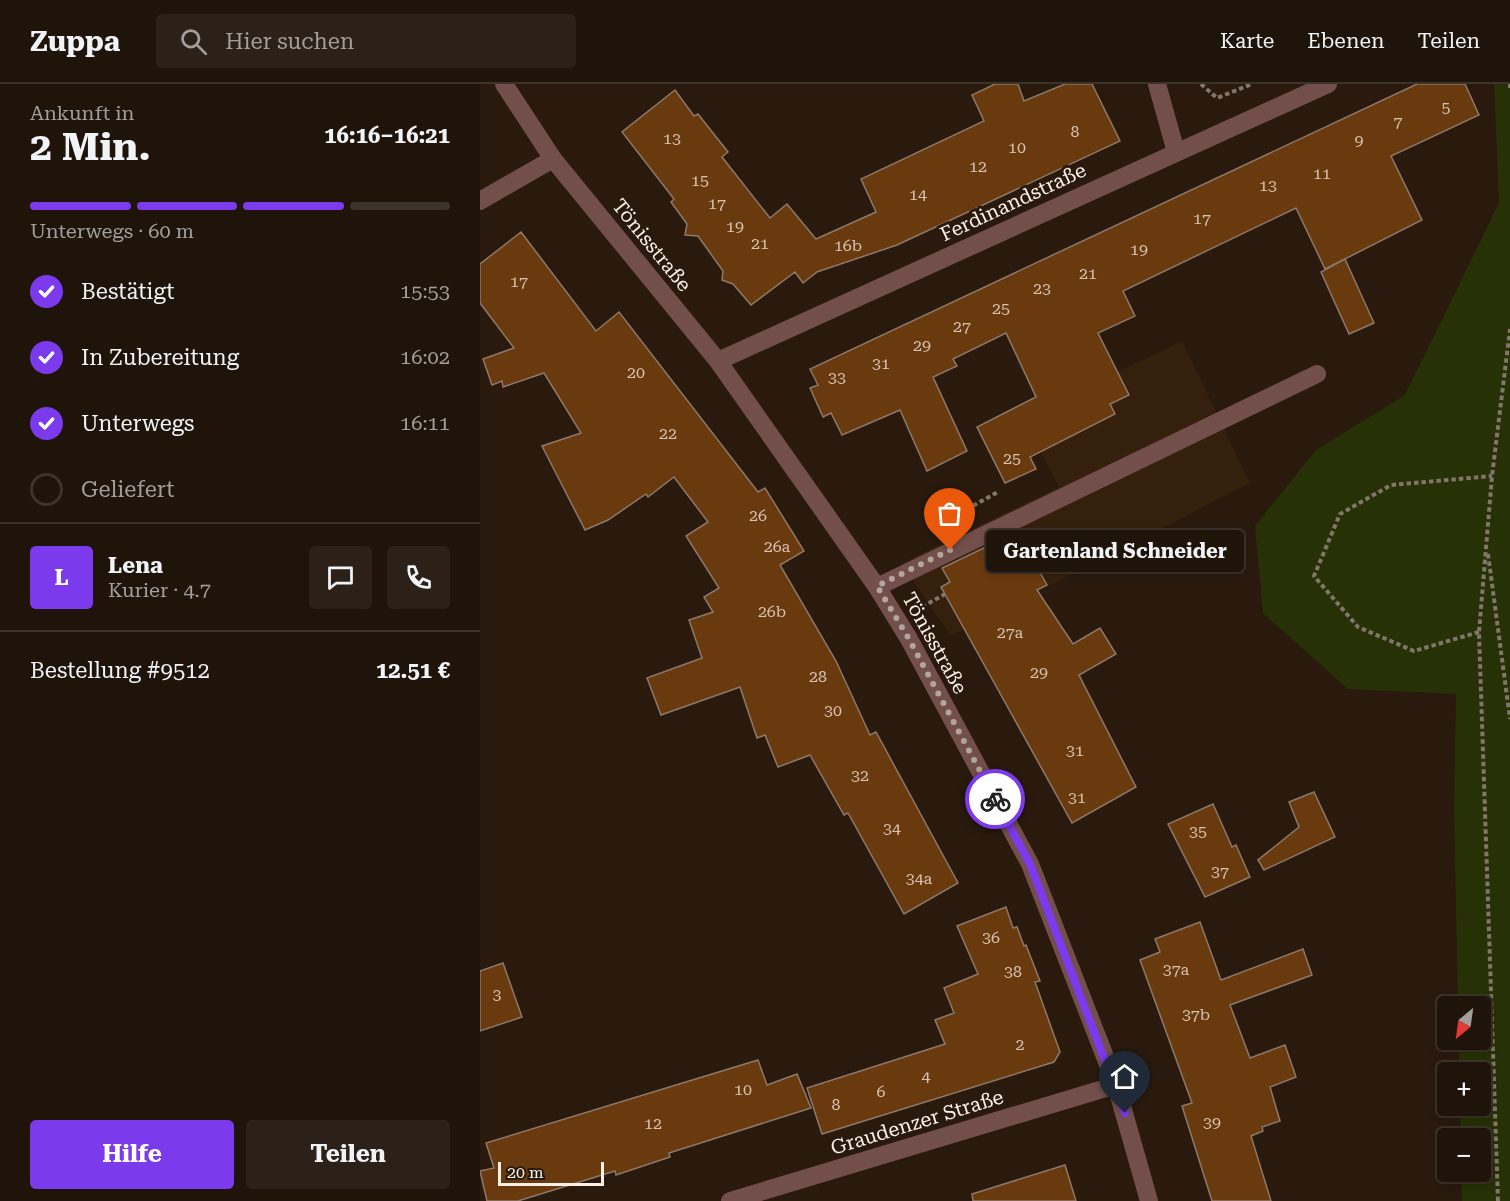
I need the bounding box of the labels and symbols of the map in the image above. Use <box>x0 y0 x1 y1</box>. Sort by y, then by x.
house number: 5 <box>1442 98 1451 117</box>
house number: 7 <box>1394 112 1403 131</box>
house number: 8 <box>1071 122 1080 141</box>
house number: 13 <box>663 129 681 148</box>
house number: 9 <box>1355 131 1364 150</box>
house number: 10 <box>1008 138 1026 157</box>
house number: 12 <box>969 157 987 176</box>
street label: Ferdinandstraße <box>936 158 1090 246</box>
house number: 11 <box>1313 164 1331 183</box>
house number: 15 <box>691 171 709 190</box>
house number: 13 <box>1259 176 1277 195</box>
house number: 14 <box>909 185 927 204</box>
street label: Tönisstraße <box>607 194 697 296</box>
house number: 17 <box>708 194 726 213</box>
house number: 17 <box>1193 209 1211 228</box>
house number: 19 <box>726 217 744 236</box>
house number: 21 <box>751 234 769 253</box>
house number: 16b <box>834 236 862 255</box>
house number: 19 <box>1130 240 1148 259</box>
house number: 21 <box>1079 264 1097 283</box>
house number: 17 <box>510 272 528 291</box>
house number: 23 <box>1033 279 1051 298</box>
house number: 25 <box>992 299 1010 318</box>
house number: 27 <box>953 317 971 336</box>
house number: 29 <box>913 336 931 355</box>
house number: 31 <box>872 354 890 373</box>
house number: 20 <box>627 363 645 382</box>
house number: 33 <box>828 368 846 387</box>
house number: 22 <box>659 424 677 443</box>
house number: 25 <box>1003 449 1021 468</box>
pin <box>924 488 975 550</box>
house number: 26 <box>749 506 767 525</box>
callout: Gartenland Schneider <box>986 529 1244 571</box>
house number: 26a <box>764 537 791 556</box>
street label: Tönisstraße <box>897 588 973 698</box>
house number: 26b <box>758 602 786 621</box>
house number: 27a <box>997 623 1024 642</box>
house number: 29 <box>1030 663 1048 682</box>
house number: 28 <box>809 667 827 686</box>
house number: 30 <box>824 701 842 720</box>
house number: 31 <box>1066 741 1084 760</box>
house number: 32 <box>851 766 869 785</box>
courier <box>965 769 1025 829</box>
house number: 31 <box>1068 788 1086 807</box>
house number: 34 <box>883 819 901 838</box>
house number: 35 <box>1189 822 1207 841</box>
house number: 37 <box>1211 862 1229 881</box>
house number: 34a <box>906 869 933 888</box>
house number: 36 <box>982 928 1000 947</box>
house number: 37a <box>1163 960 1190 979</box>
house number: 38 <box>1004 962 1022 981</box>
house number: 3 <box>493 985 502 1004</box>
north arrow <box>1437 996 1491 1050</box>
house number: 37b <box>1182 1005 1210 1024</box>
house number: 2 <box>1016 1035 1025 1054</box>
pin <box>1099 1051 1150 1113</box>
house number: 4 <box>922 1067 931 1086</box>
house number: 10 <box>734 1080 752 1099</box>
house number: 6 <box>877 1082 886 1101</box>
street label: Graudenzer Straße <box>828 1084 1006 1160</box>
house number: 8 <box>832 1095 841 1114</box>
house number: 39 <box>1203 1113 1221 1132</box>
house number: 12 <box>644 1114 662 1133</box>
scale bar <box>498 1159 604 1186</box>

